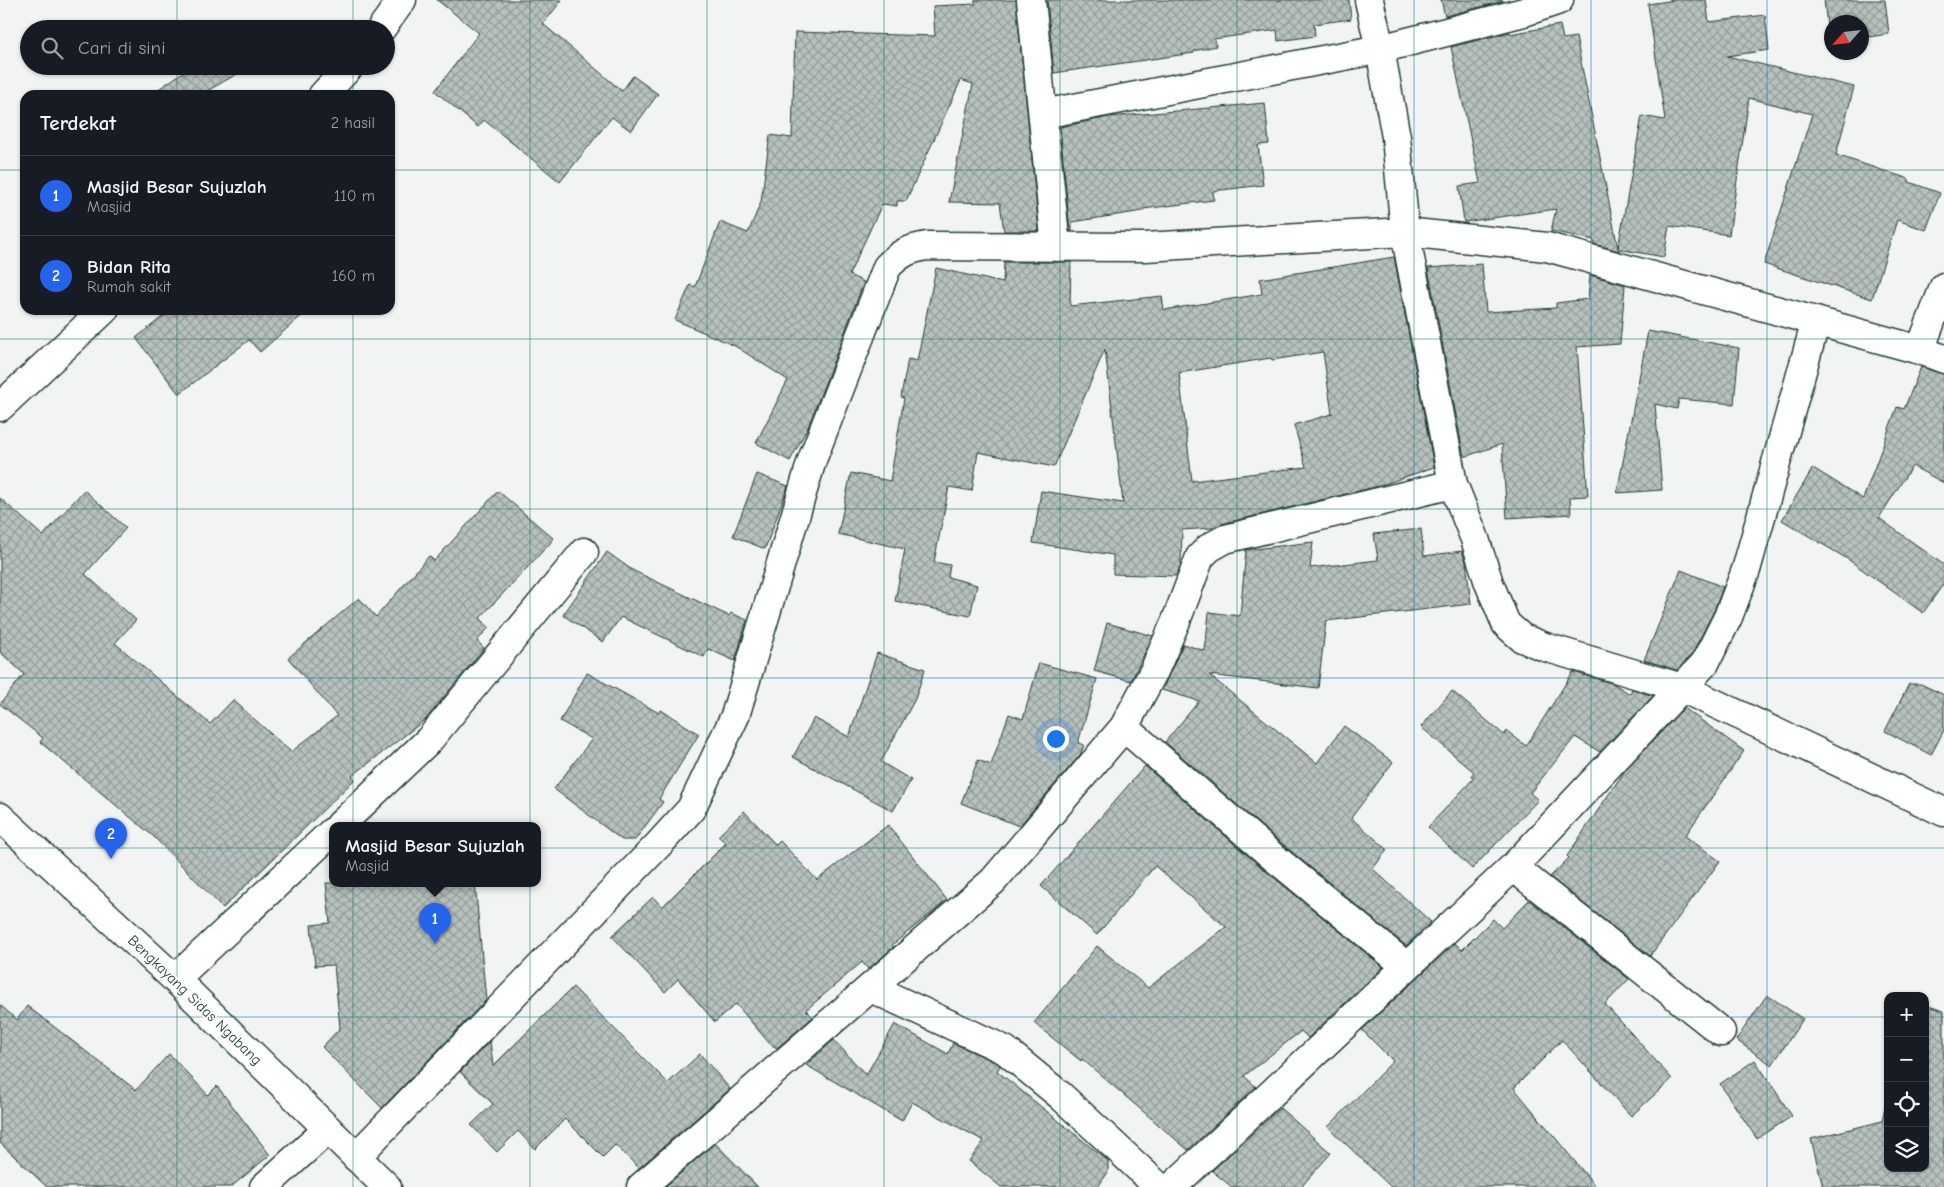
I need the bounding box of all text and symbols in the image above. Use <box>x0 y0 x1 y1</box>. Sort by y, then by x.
north arrow <box>1824 15 1869 60</box>
search box <box>20 20 395 75</box>
icon: search <box>38 34 66 62</box>
text: Cari di sini <box>78 37 165 59</box>
text: Terdekat <box>40 111 116 135</box>
text: 2 hasil <box>331 114 375 132</box>
text: Masjid Besar Sujuzlah <box>87 176 267 198</box>
text: 1 <box>53 187 59 205</box>
text: 110 m <box>334 187 375 205</box>
text: Masjid <box>87 198 131 216</box>
text: Bidan Rita <box>87 256 171 278</box>
text: 2 <box>52 267 60 285</box>
text: 160 m <box>332 267 375 285</box>
text: Rumah sakit <box>87 278 171 296</box>
your location <box>1043 726 1069 752</box>
pin: 2 <box>95 818 127 859</box>
popup <box>329 822 541 887</box>
text: Masjid Besar Sujuzlah <box>345 835 525 857</box>
text: Masjid <box>345 857 389 875</box>
pin: 1 <box>419 903 451 944</box>
street label: Bengkayang Sidas Ngabang <box>124 931 266 1069</box>
map controls <box>1884 992 1929 1172</box>
button: + <box>1884 992 1929 1037</box>
button: − <box>1884 1037 1929 1082</box>
button: locate <box>1884 1082 1929 1127</box>
button: layers <box>1884 1127 1929 1172</box>

